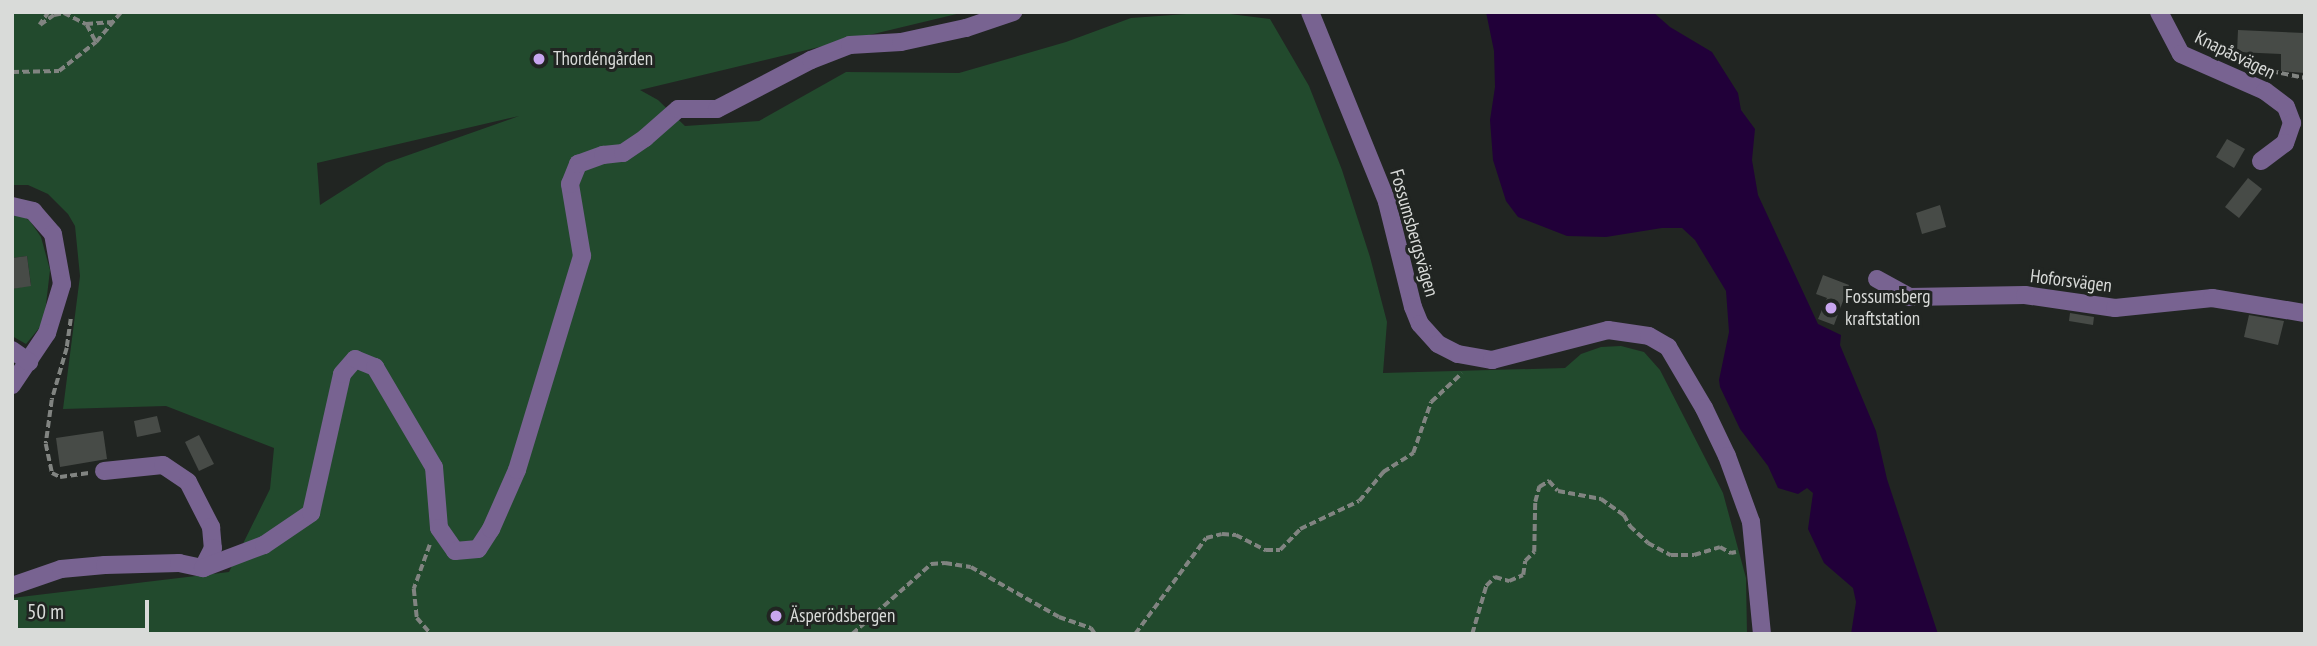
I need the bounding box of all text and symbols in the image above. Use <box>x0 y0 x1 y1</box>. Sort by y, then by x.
street label: Knapåsvägen <box>2191 26 2279 84</box>
place label: Thordéngården <box>553 48 653 70</box>
marker: Thordéngården <box>531 51 547 67</box>
street label: Fossumsbergsvägen <box>1385 167 1443 299</box>
street label: Hoforsvägen <box>2029 265 2113 297</box>
place label: Fossumsberg kraftstation <box>1845 286 1930 330</box>
marker: Fossumsberg kraftstation <box>1823 300 1839 316</box>
scale bar <box>18 586 152 630</box>
text: 50 m <box>27 598 64 625</box>
place label: Äsperödsbergen <box>790 605 895 627</box>
marker: Äsperödsbergen <box>768 608 784 624</box>

